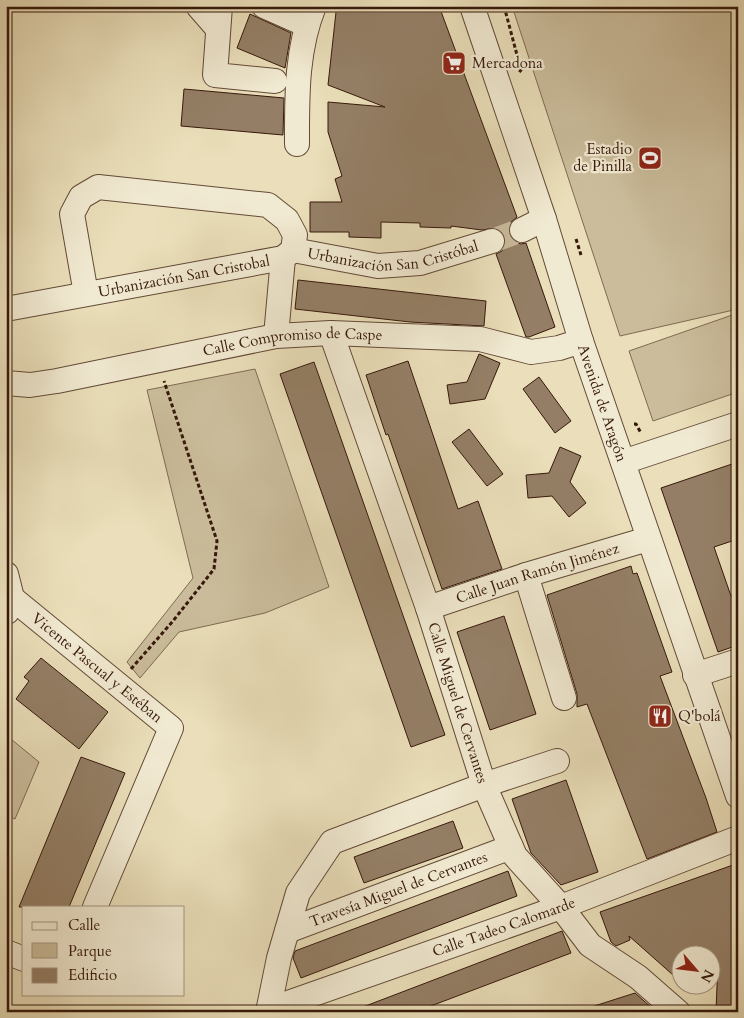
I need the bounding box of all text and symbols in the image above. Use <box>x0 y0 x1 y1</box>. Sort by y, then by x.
supermarket icon: Mercadona <box>441 50 467 76</box>
place label: Mercadona <box>472 53 543 73</box>
place label: Estadio de Pinilla <box>573 139 633 176</box>
sports icon: Estadio de Pinilla <box>637 145 663 171</box>
street label: Urbanización San Cristóbal <box>306 236 481 276</box>
street label: Urbanización San Cristobal <box>97 251 272 302</box>
street label: Calle Compromiso de Caspe <box>201 323 383 361</box>
street label: Avenida de Aragón <box>573 342 632 465</box>
street label: Calle Juan Ramón Jiménez <box>453 538 622 608</box>
street label: Vicente Pascual y Estéban <box>27 608 167 727</box>
street label: Calle Miguel de Cervantes <box>423 620 493 786</box>
restaurant icon: Q'bolá <box>647 703 673 729</box>
place label: Q'bolá <box>678 706 721 726</box>
street label: Travesía Miguel de Cervantes <box>307 847 490 932</box>
street label: Calle Tadeo Calomarde <box>430 892 578 961</box>
legend <box>22 906 185 996</box>
text: Calle <box>68 915 101 935</box>
text: Parque <box>68 941 112 961</box>
north arrow <box>672 946 722 996</box>
text: Edificio <box>68 965 117 985</box>
text: N <box>696 966 718 986</box>

